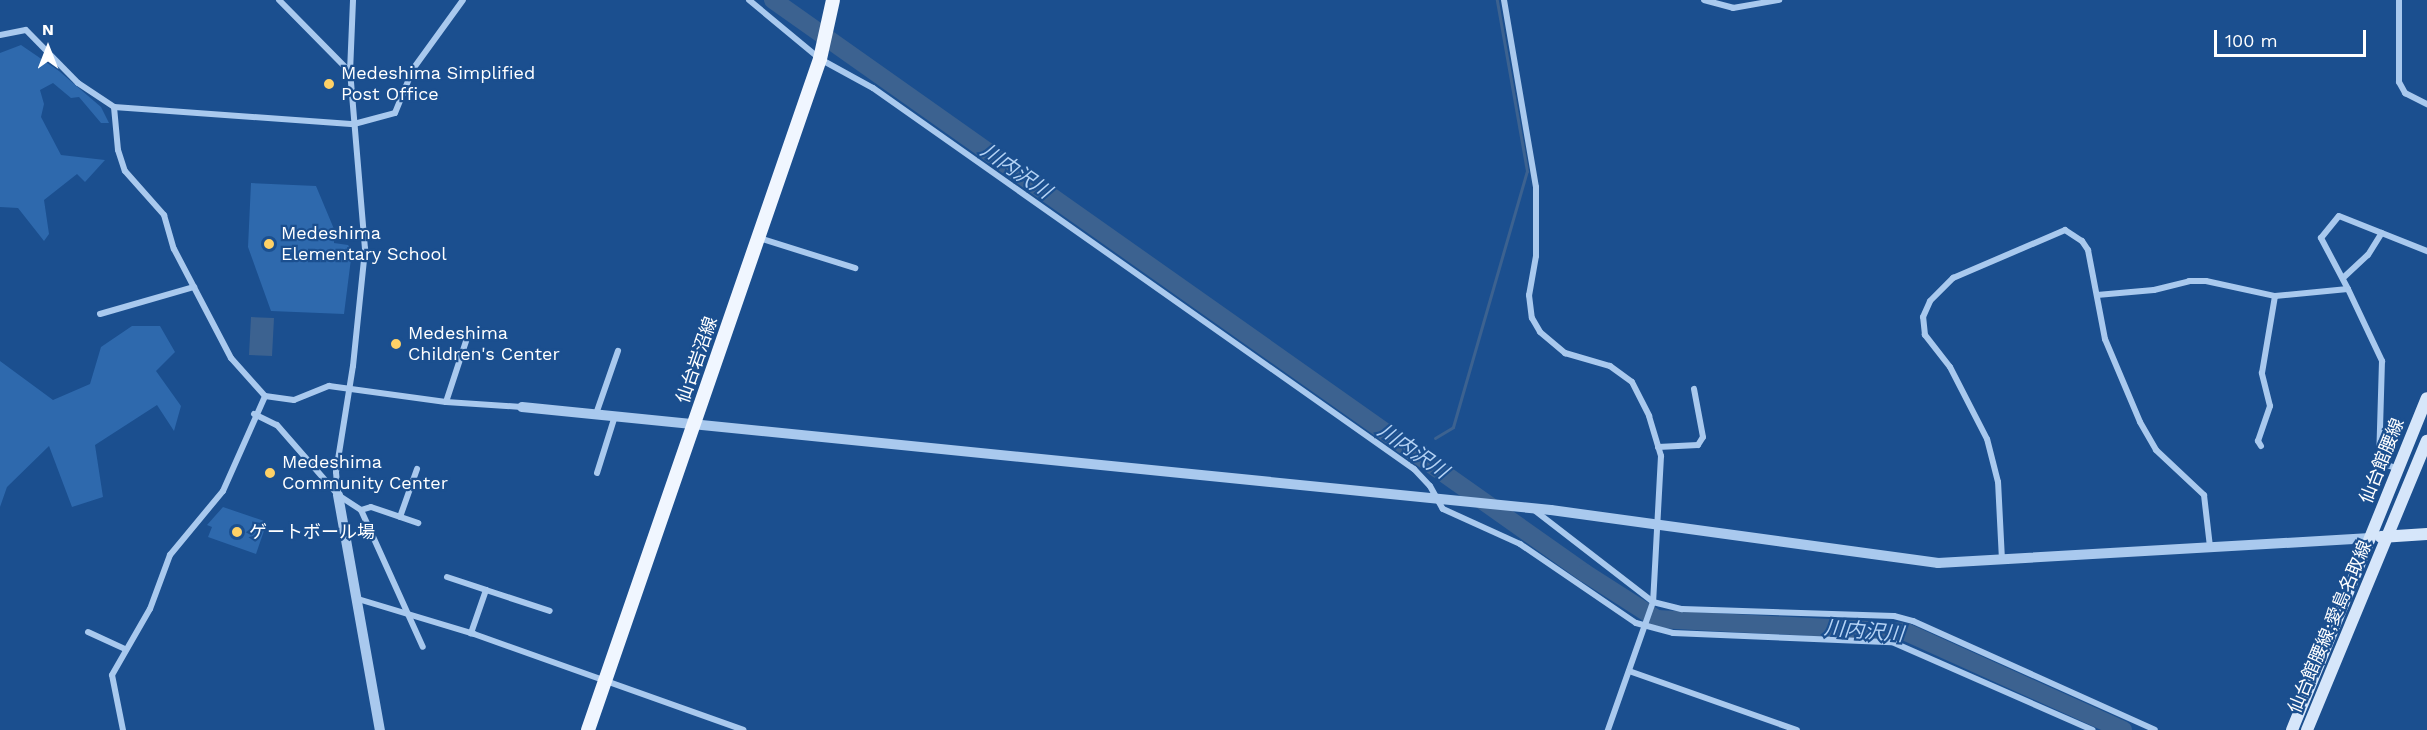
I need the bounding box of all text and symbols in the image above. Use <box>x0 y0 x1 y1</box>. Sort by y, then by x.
north arrow <box>18 18 78 78</box>
scale bar <box>2217 18 2368 56</box>
text: N <box>42 20 54 39</box>
text: 100 m <box>2225 30 2278 51</box>
place label: Medeshima Simplified Post Office <box>341 63 536 106</box>
marker: Medeshima Simplified Post Office <box>322 77 336 91</box>
water label: 川内沢川 <box>976 138 1056 204</box>
place label: Medeshima Elementary School <box>281 223 447 266</box>
marker: Medeshima Elementary School <box>262 237 276 251</box>
street label: 仙台岩沼線 <box>672 314 722 406</box>
place label: Medeshima Children's Center <box>408 323 560 366</box>
marker: Medeshima Children's Center <box>389 337 403 351</box>
street label: 仙台館腰線 <box>2355 415 2409 507</box>
water label: 川内沢川 <box>1373 418 1453 484</box>
place label: Medeshima Community Center <box>282 452 448 494</box>
marker: Medeshima Community Center <box>263 466 277 480</box>
place label: ゲートボール場 <box>249 521 375 543</box>
marker: ゲートボール場 <box>230 525 244 539</box>
street label: 仙台館腰線;愛島名取線 <box>2284 537 2376 717</box>
water label: 川内沢川 <box>1823 616 1905 646</box>

